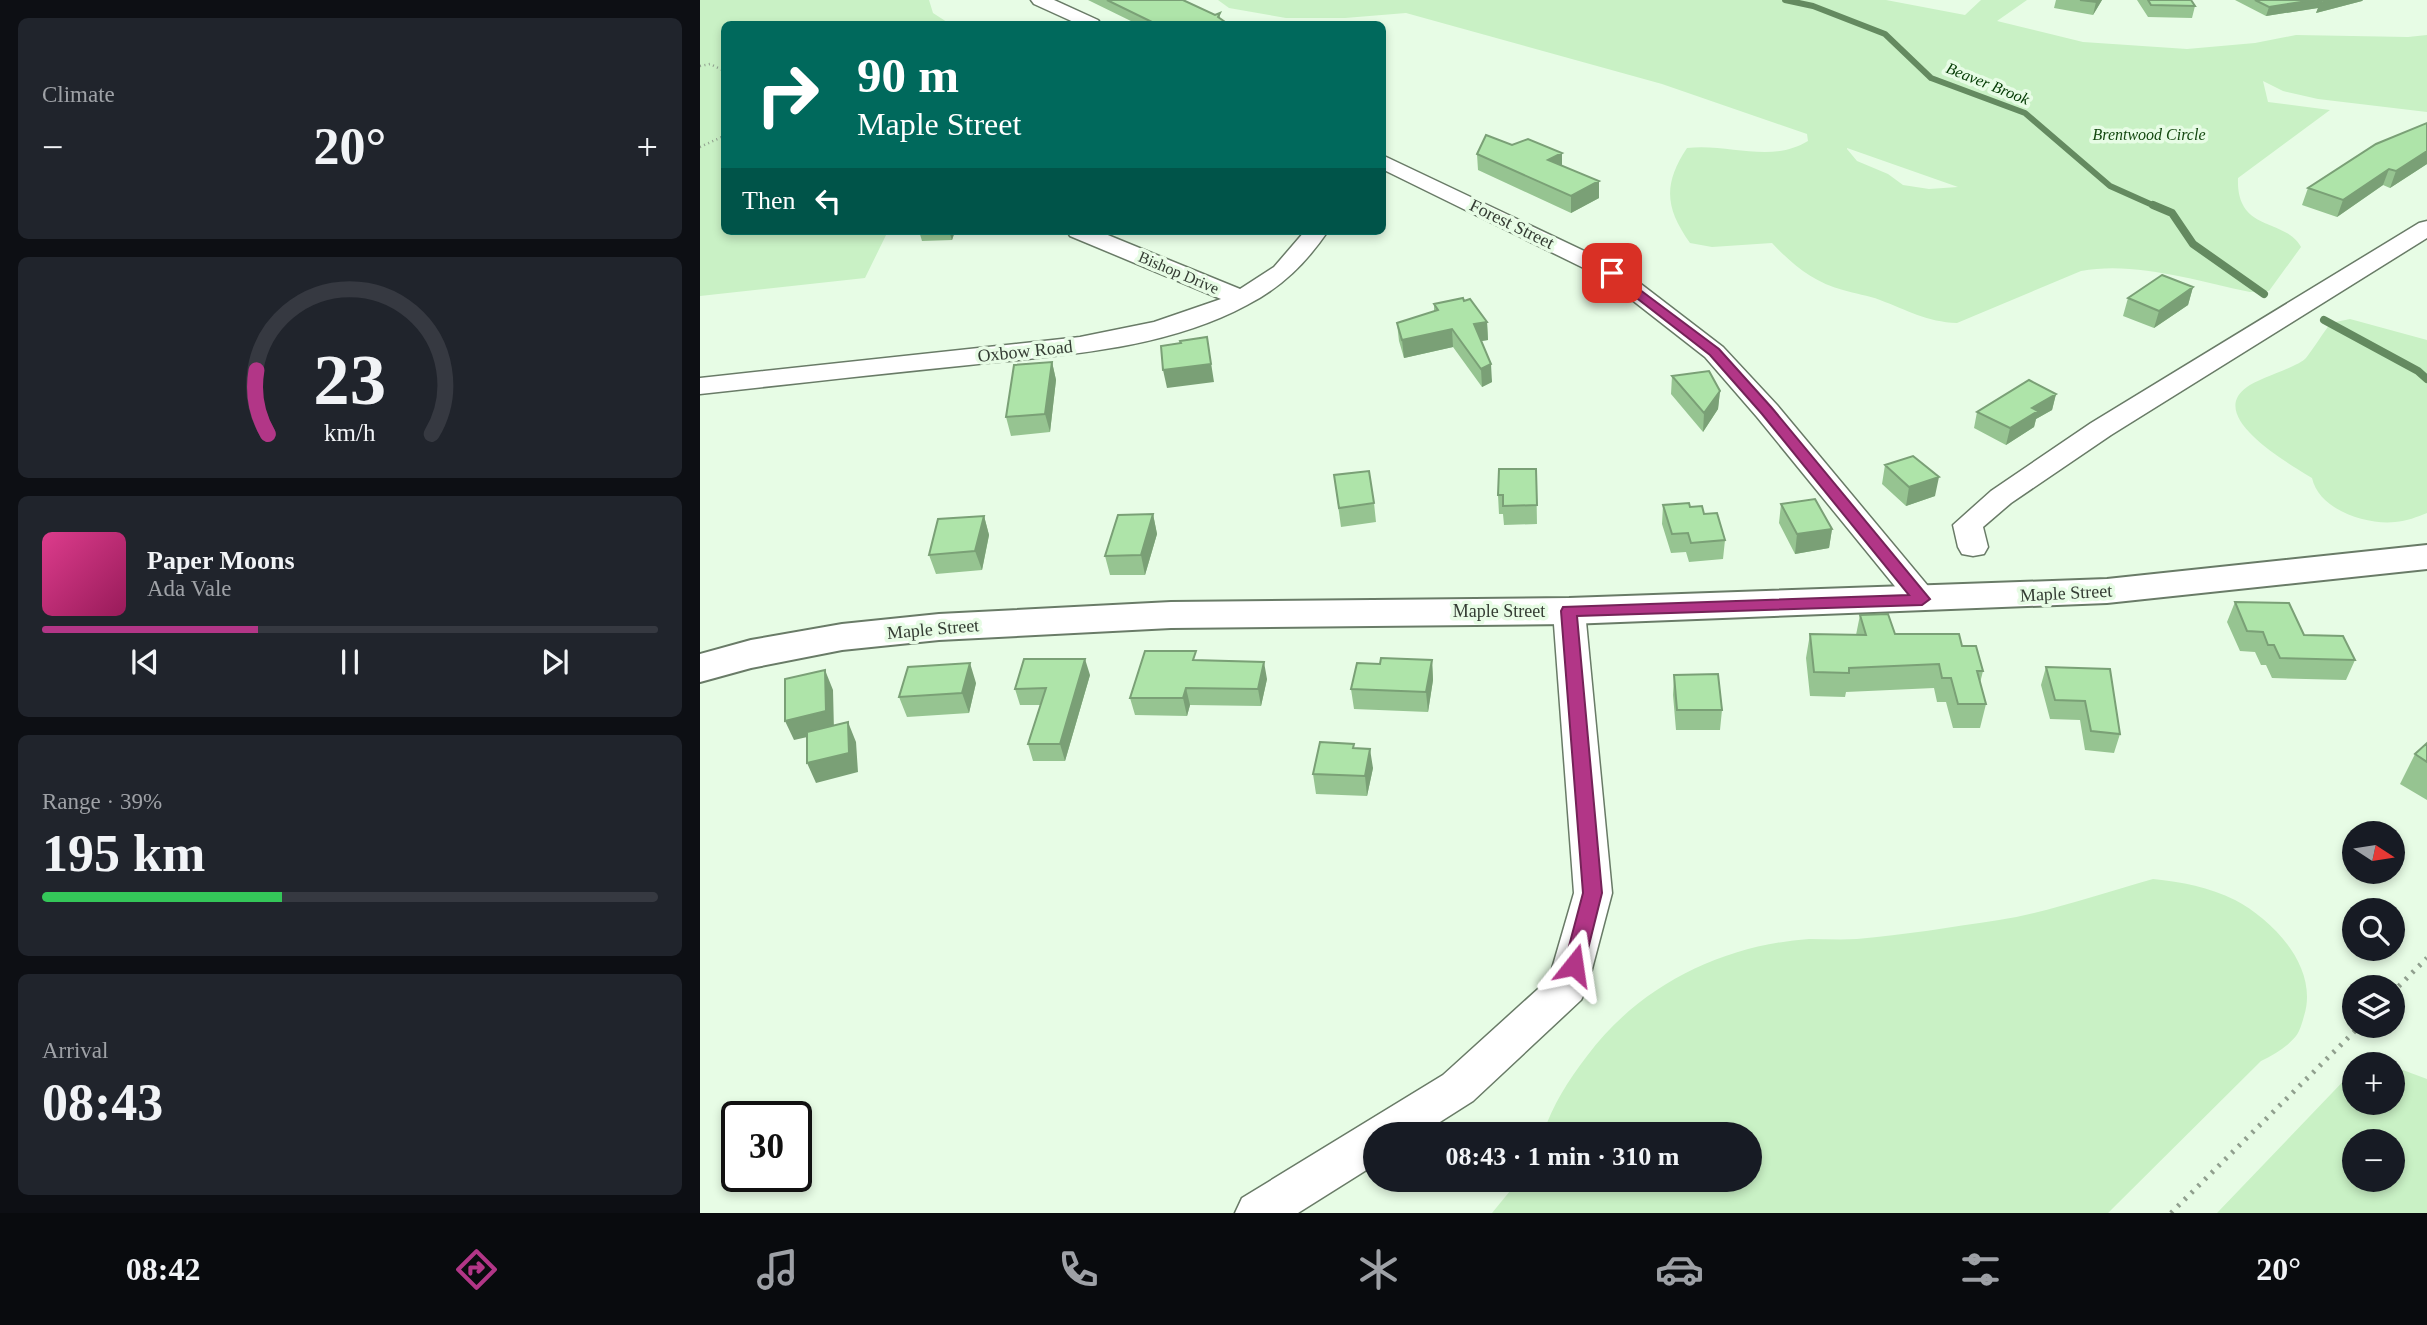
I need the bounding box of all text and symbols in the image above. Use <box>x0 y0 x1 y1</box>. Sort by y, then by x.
text: 90 m <box>857 48 959 103</box>
icon: right <box>742 49 833 140</box>
water label: Beaver Brook <box>1944 59 2033 108</box>
text: Climate <box>42 82 115 107</box>
text: Maple Street <box>857 106 1021 142</box>
text: 20° <box>314 118 386 175</box>
text: − <box>42 126 63 168</box>
text: + <box>637 126 658 168</box>
park label: Brentwood Circle <box>2092 126 2206 143</box>
icon: left <box>809 182 847 220</box>
text: Then <box>742 186 795 215</box>
street label: Forest Street <box>1466 195 1558 253</box>
pin <box>1582 243 1642 303</box>
street label: Bishop Drive <box>1136 248 1222 298</box>
icon: arrive <box>1593 254 1631 292</box>
street label: Oxbow Road <box>976 336 1074 366</box>
text: 23 <box>314 339 386 420</box>
text: km/h <box>324 418 376 445</box>
text: Paper Moons <box>147 546 295 575</box>
text: Ada Vale <box>147 576 232 601</box>
street label: Maple Street <box>2019 581 2113 605</box>
street label: Maple Street <box>1453 601 1545 621</box>
street label: Maple Street <box>886 615 980 643</box>
icon: previous <box>126 643 164 681</box>
icon: pause <box>331 643 369 681</box>
icon: next <box>536 643 574 681</box>
text: Range · 39% <box>42 789 162 814</box>
north arrow <box>2342 821 2404 884</box>
map controls <box>2342 821 2405 1192</box>
text: 195 km <box>42 825 205 882</box>
button: search <box>2342 898 2405 961</box>
position arrow <box>1537 928 1611 1002</box>
button: layers <box>2342 975 2405 1038</box>
text: Arrival <box>42 1038 108 1063</box>
button: + <box>2342 1052 2405 1115</box>
text: 08:43 <box>42 1074 163 1131</box>
speed limit sign: 30 <box>721 1101 812 1192</box>
button: − <box>2342 1129 2405 1192</box>
text: 08:43 · 1 min · 310 m <box>1446 1142 1680 1171</box>
icon: directions <box>452 1245 501 1294</box>
icon: music <box>753 1245 802 1294</box>
icon: phone <box>1054 1245 1103 1294</box>
icon: climate <box>1354 1245 1403 1294</box>
icon: car <box>1655 1245 1704 1294</box>
icon: filters <box>1956 1245 2005 1294</box>
text: 08:42 <box>126 1251 201 1287</box>
text: 20° <box>2256 1251 2301 1287</box>

